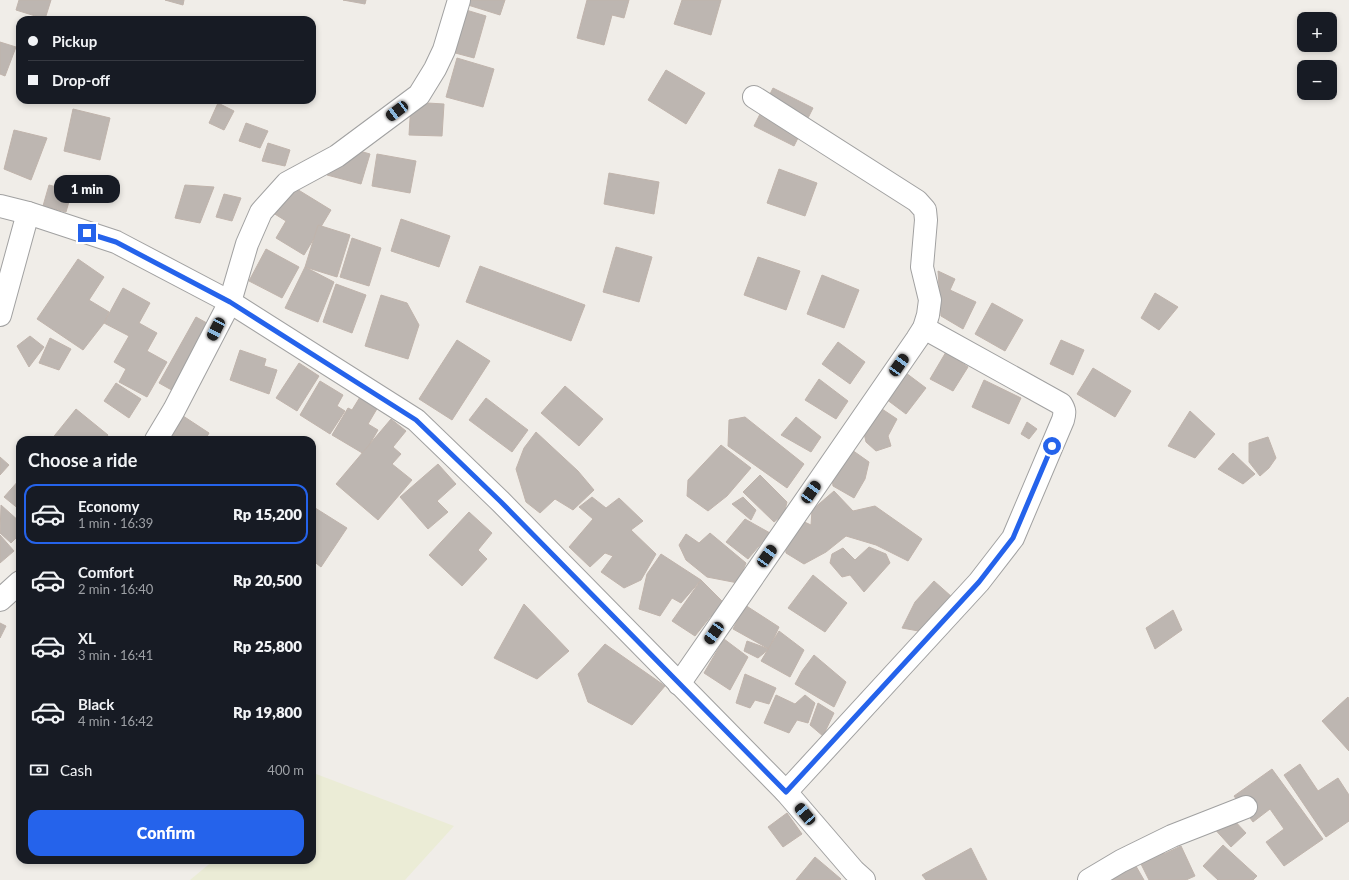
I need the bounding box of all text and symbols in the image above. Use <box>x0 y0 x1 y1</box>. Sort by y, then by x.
map controls <box>1297 12 1337 100</box>
button: + <box>1297 12 1337 52</box>
text: Pickup <box>52 32 97 50</box>
button: − <box>1297 60 1337 100</box>
text: Drop-off <box>52 71 110 89</box>
car <box>384 99 410 123</box>
callout: 1 min <box>54 175 120 203</box>
text: 1 min <box>71 181 103 197</box>
route end <box>78 224 96 242</box>
car <box>205 316 227 342</box>
car <box>887 352 911 378</box>
route start <box>1043 437 1061 455</box>
text: Choose a ride <box>28 449 137 471</box>
car <box>799 479 823 505</box>
icon: car <box>30 496 66 532</box>
text: Economy <box>78 497 139 515</box>
text: Rp 15,200 <box>233 505 302 523</box>
text: 1 min · 16:39 <box>78 515 153 531</box>
car <box>755 543 779 569</box>
icon: car <box>30 562 66 598</box>
text: Comfort <box>78 563 134 581</box>
text: Rp 20,500 <box>233 571 302 589</box>
text: 2 min · 16:40 <box>78 581 153 597</box>
car <box>702 620 726 646</box>
icon: car <box>30 628 66 664</box>
text: XL <box>78 629 96 647</box>
text: Rp 25,800 <box>233 637 302 655</box>
text: 3 min · 16:41 <box>78 647 153 663</box>
icon: car <box>30 694 66 730</box>
text: Black <box>78 695 114 713</box>
text: Rp 19,800 <box>233 703 302 721</box>
text: 4 min · 16:42 <box>78 713 153 729</box>
icon: cash <box>28 759 50 781</box>
text: Cash <box>60 761 92 779</box>
text: 400 m <box>267 762 304 778</box>
car <box>793 801 817 827</box>
button: Confirm <box>28 810 304 856</box>

